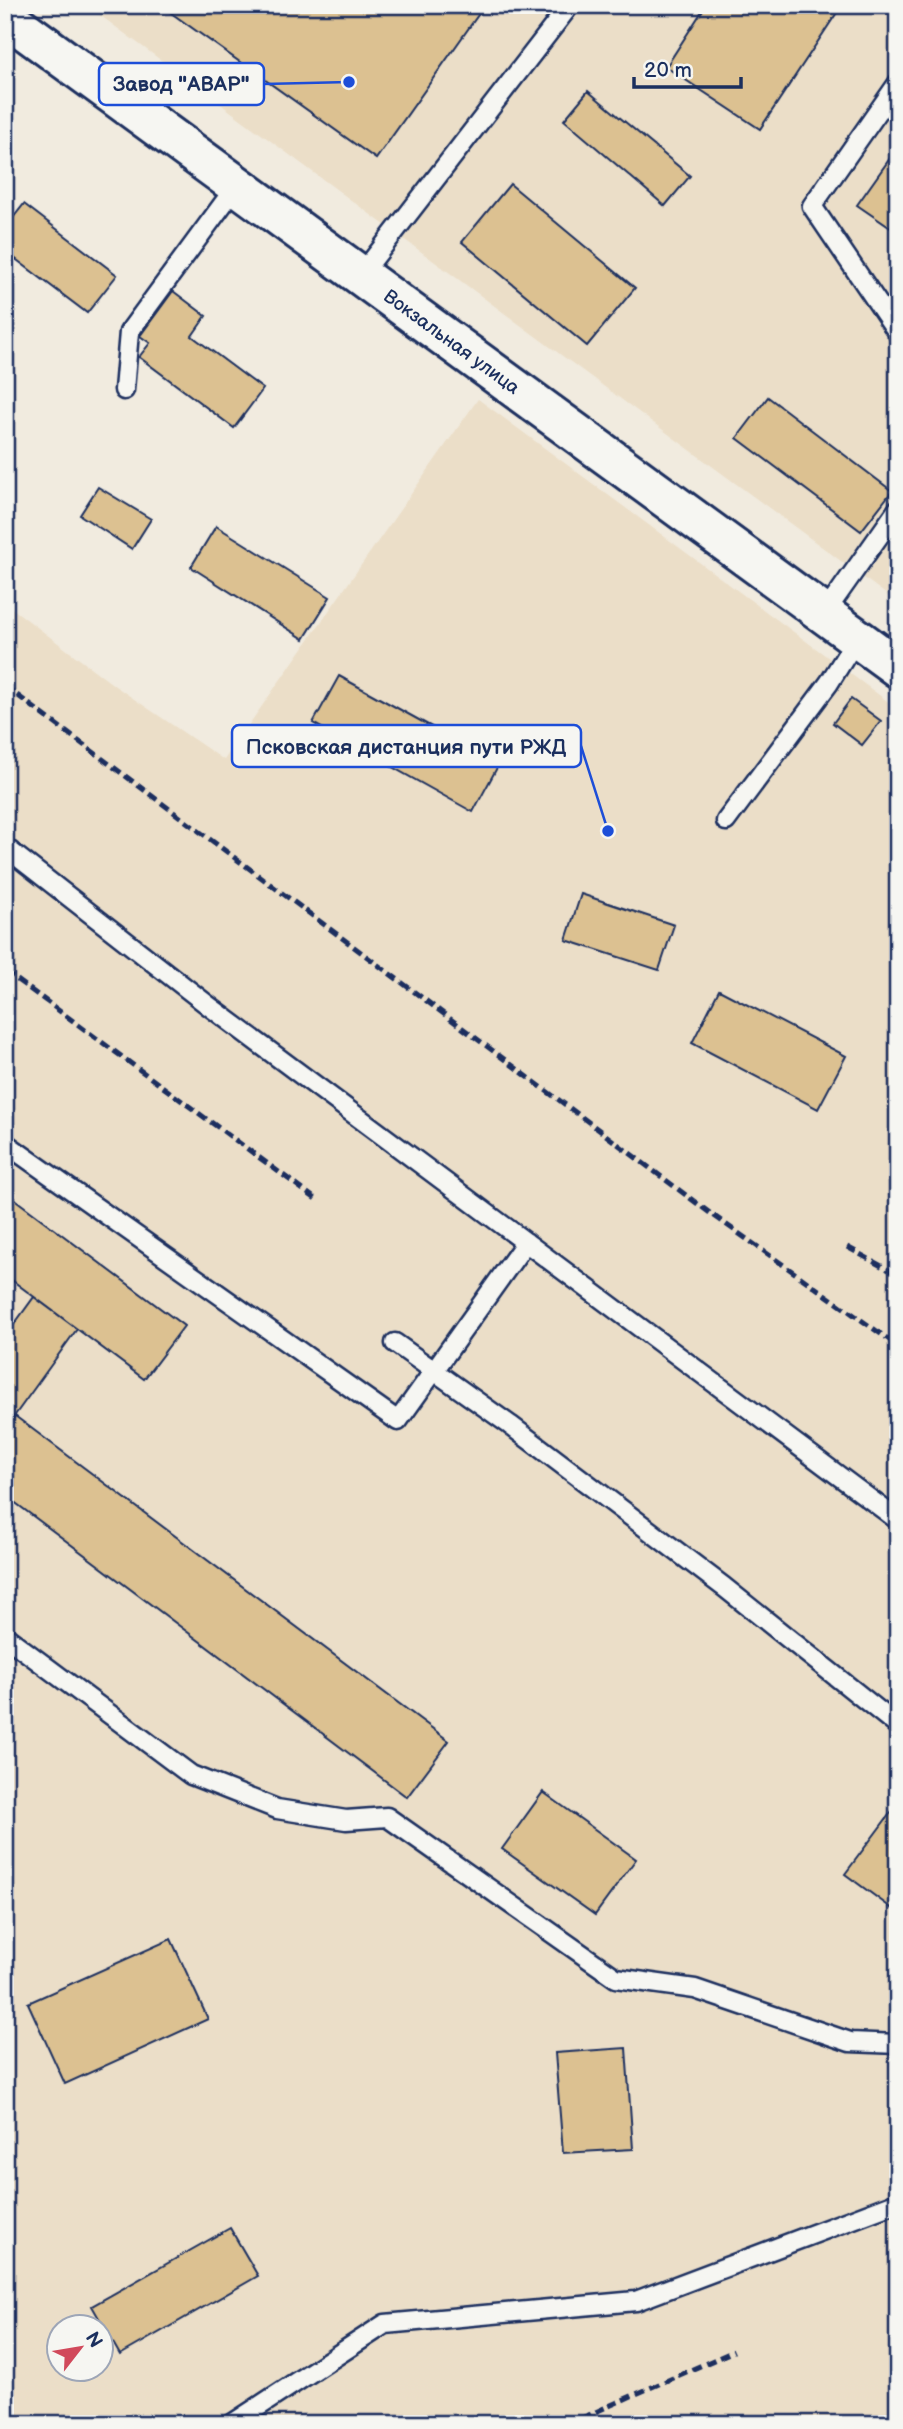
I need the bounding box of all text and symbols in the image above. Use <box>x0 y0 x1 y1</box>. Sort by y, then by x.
scale bar <box>634 46 740 90</box>
text: 20 m <box>644 58 692 83</box>
callout: Завод "АВАР" <box>99 63 264 105</box>
text: Завод "АВАР" <box>112 72 250 97</box>
street label: Вокзальная улица <box>379 285 524 399</box>
callout: Псковская дистанция пути РЖД <box>232 725 581 767</box>
text: Псковская дистанция пути РЖД <box>246 735 567 760</box>
north arrow <box>46 2314 116 2384</box>
text: N <box>80 2328 107 2352</box>

